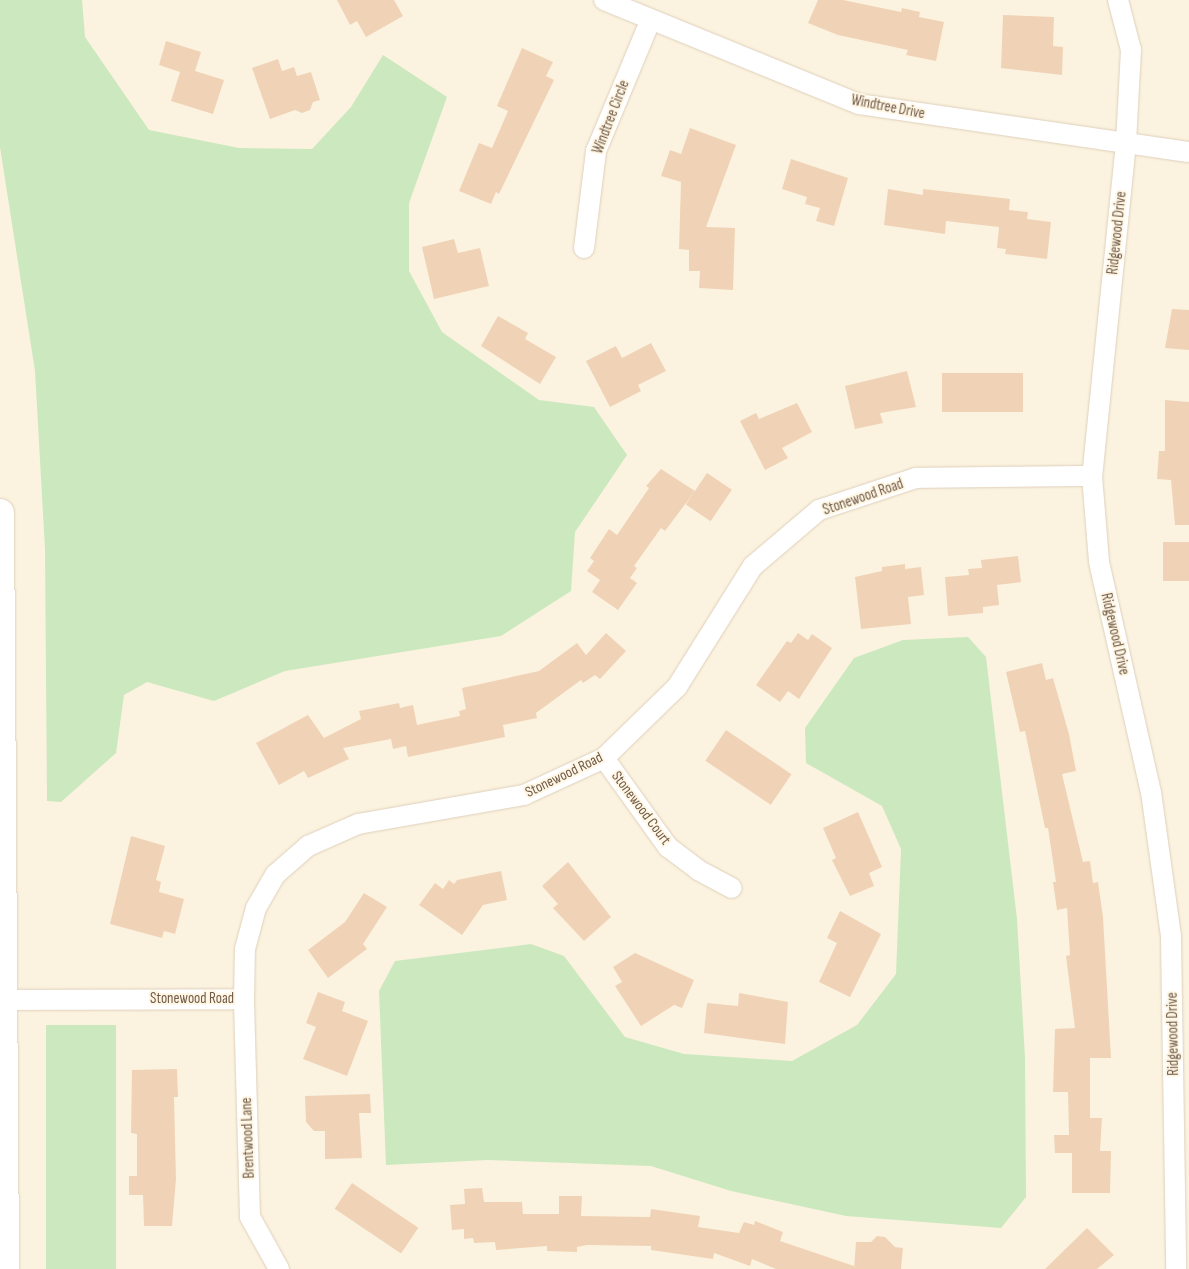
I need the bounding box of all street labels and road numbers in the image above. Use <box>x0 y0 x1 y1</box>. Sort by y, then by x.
street label: Windtree Circle <box>589 78 633 156</box>
street label: Windtree Drive <box>850 91 926 123</box>
street label: Ridgewood Drive <box>1104 191 1130 275</box>
street label: Stonewood Road <box>820 475 906 519</box>
street label: Ridgewood Drive <box>1097 591 1133 677</box>
street label: Stonewood Road <box>522 749 606 801</box>
street label: Stonewood Court <box>607 768 675 848</box>
street label: Stonewood Road <box>150 990 234 1008</box>
street label: Ridgewood Drive <box>1163 992 1183 1076</box>
street label: Brentwood Lane <box>238 1097 258 1179</box>

